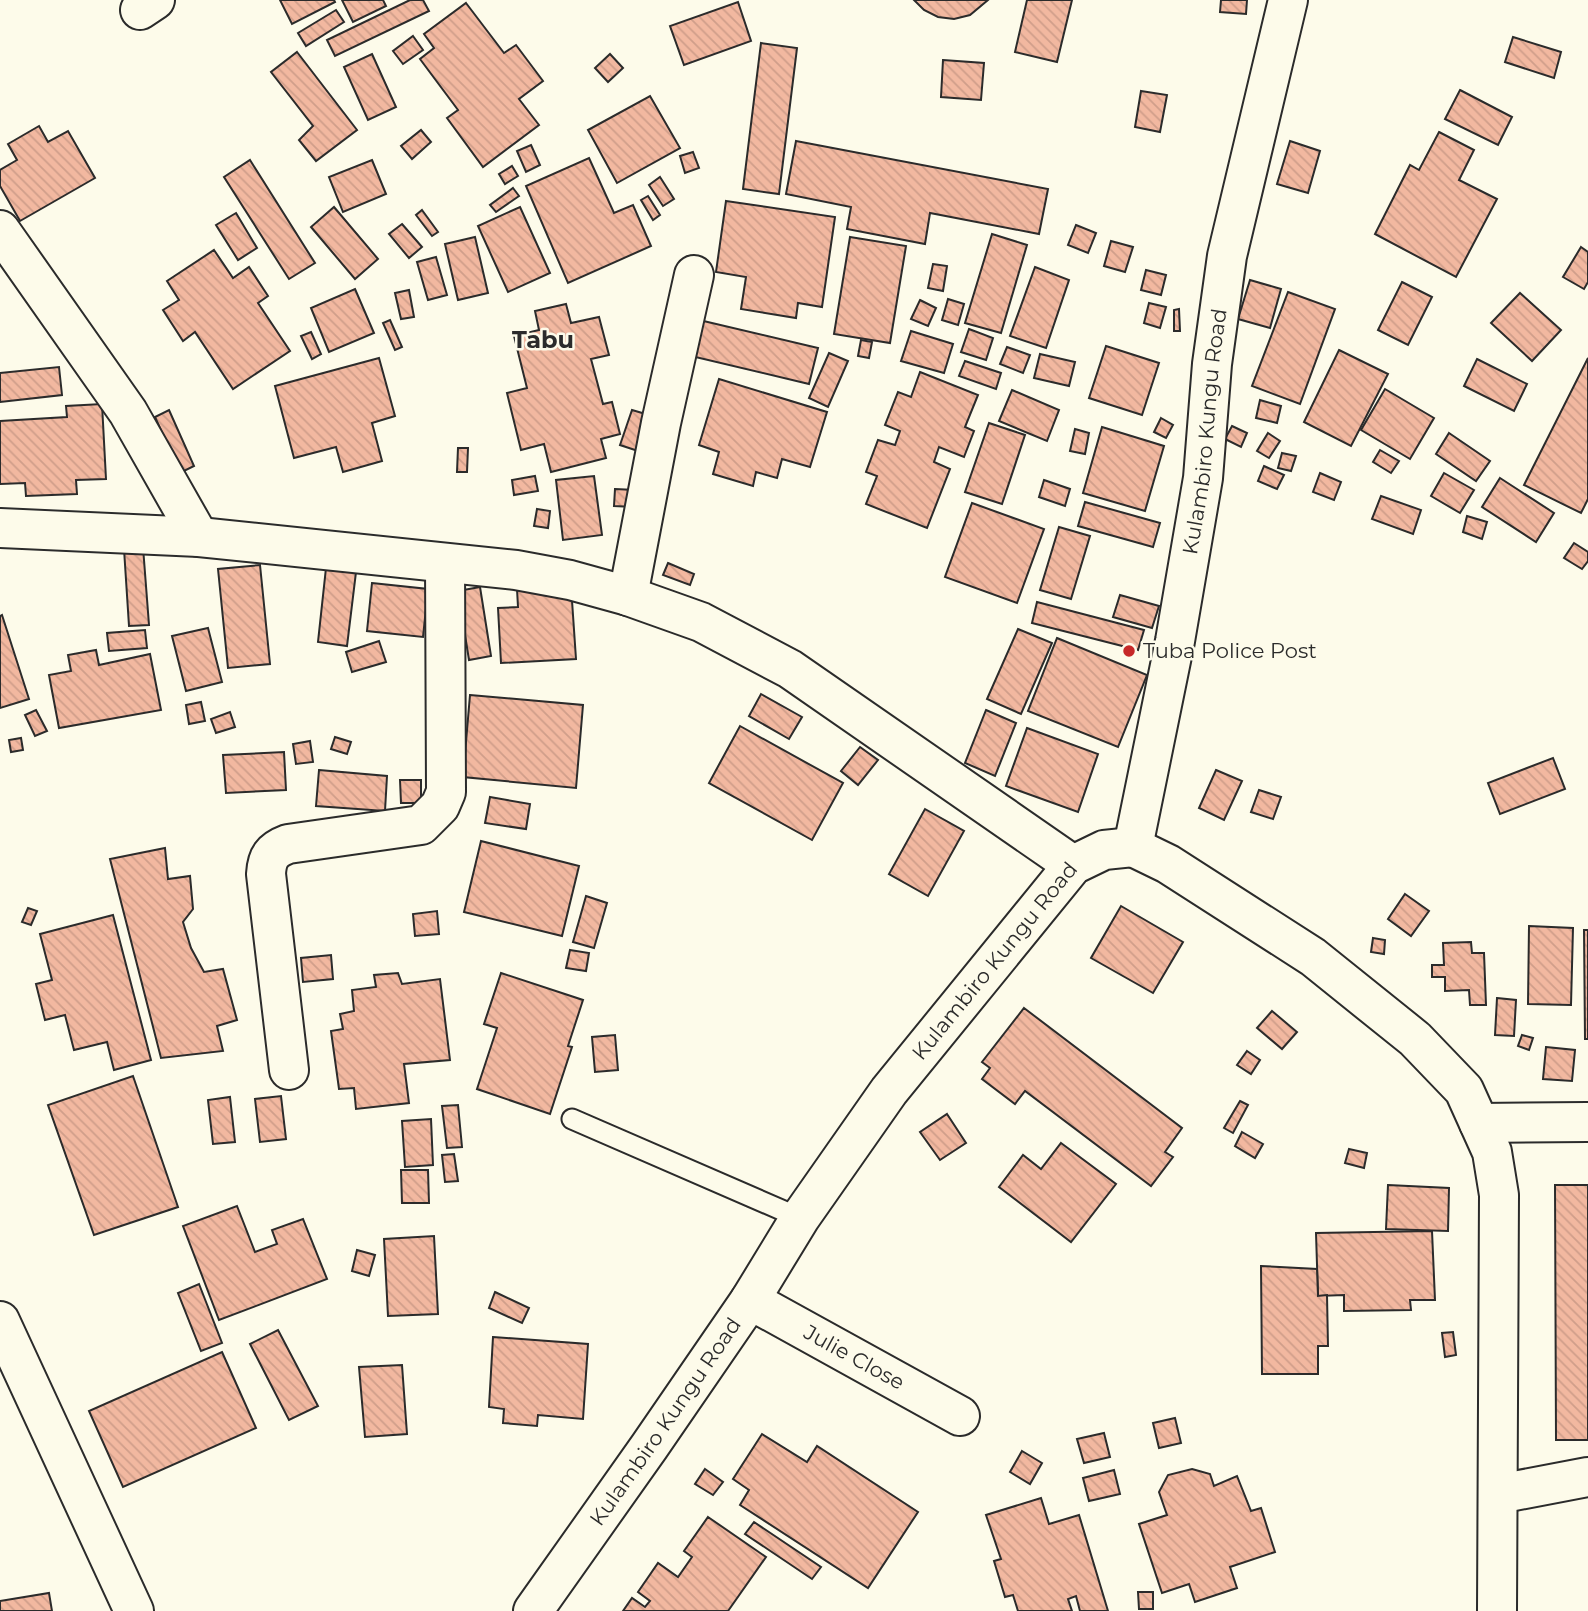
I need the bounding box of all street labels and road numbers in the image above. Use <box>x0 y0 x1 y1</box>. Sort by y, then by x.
street label: Kulambiro Kungu Road <box>1177 307 1232 556</box>
street label: Kulambiro Kungu Road <box>907 857 1082 1065</box>
street label: Kulambiro Kungu Road <box>584 1313 746 1530</box>
street label: Julie Close <box>799 1319 909 1395</box>

